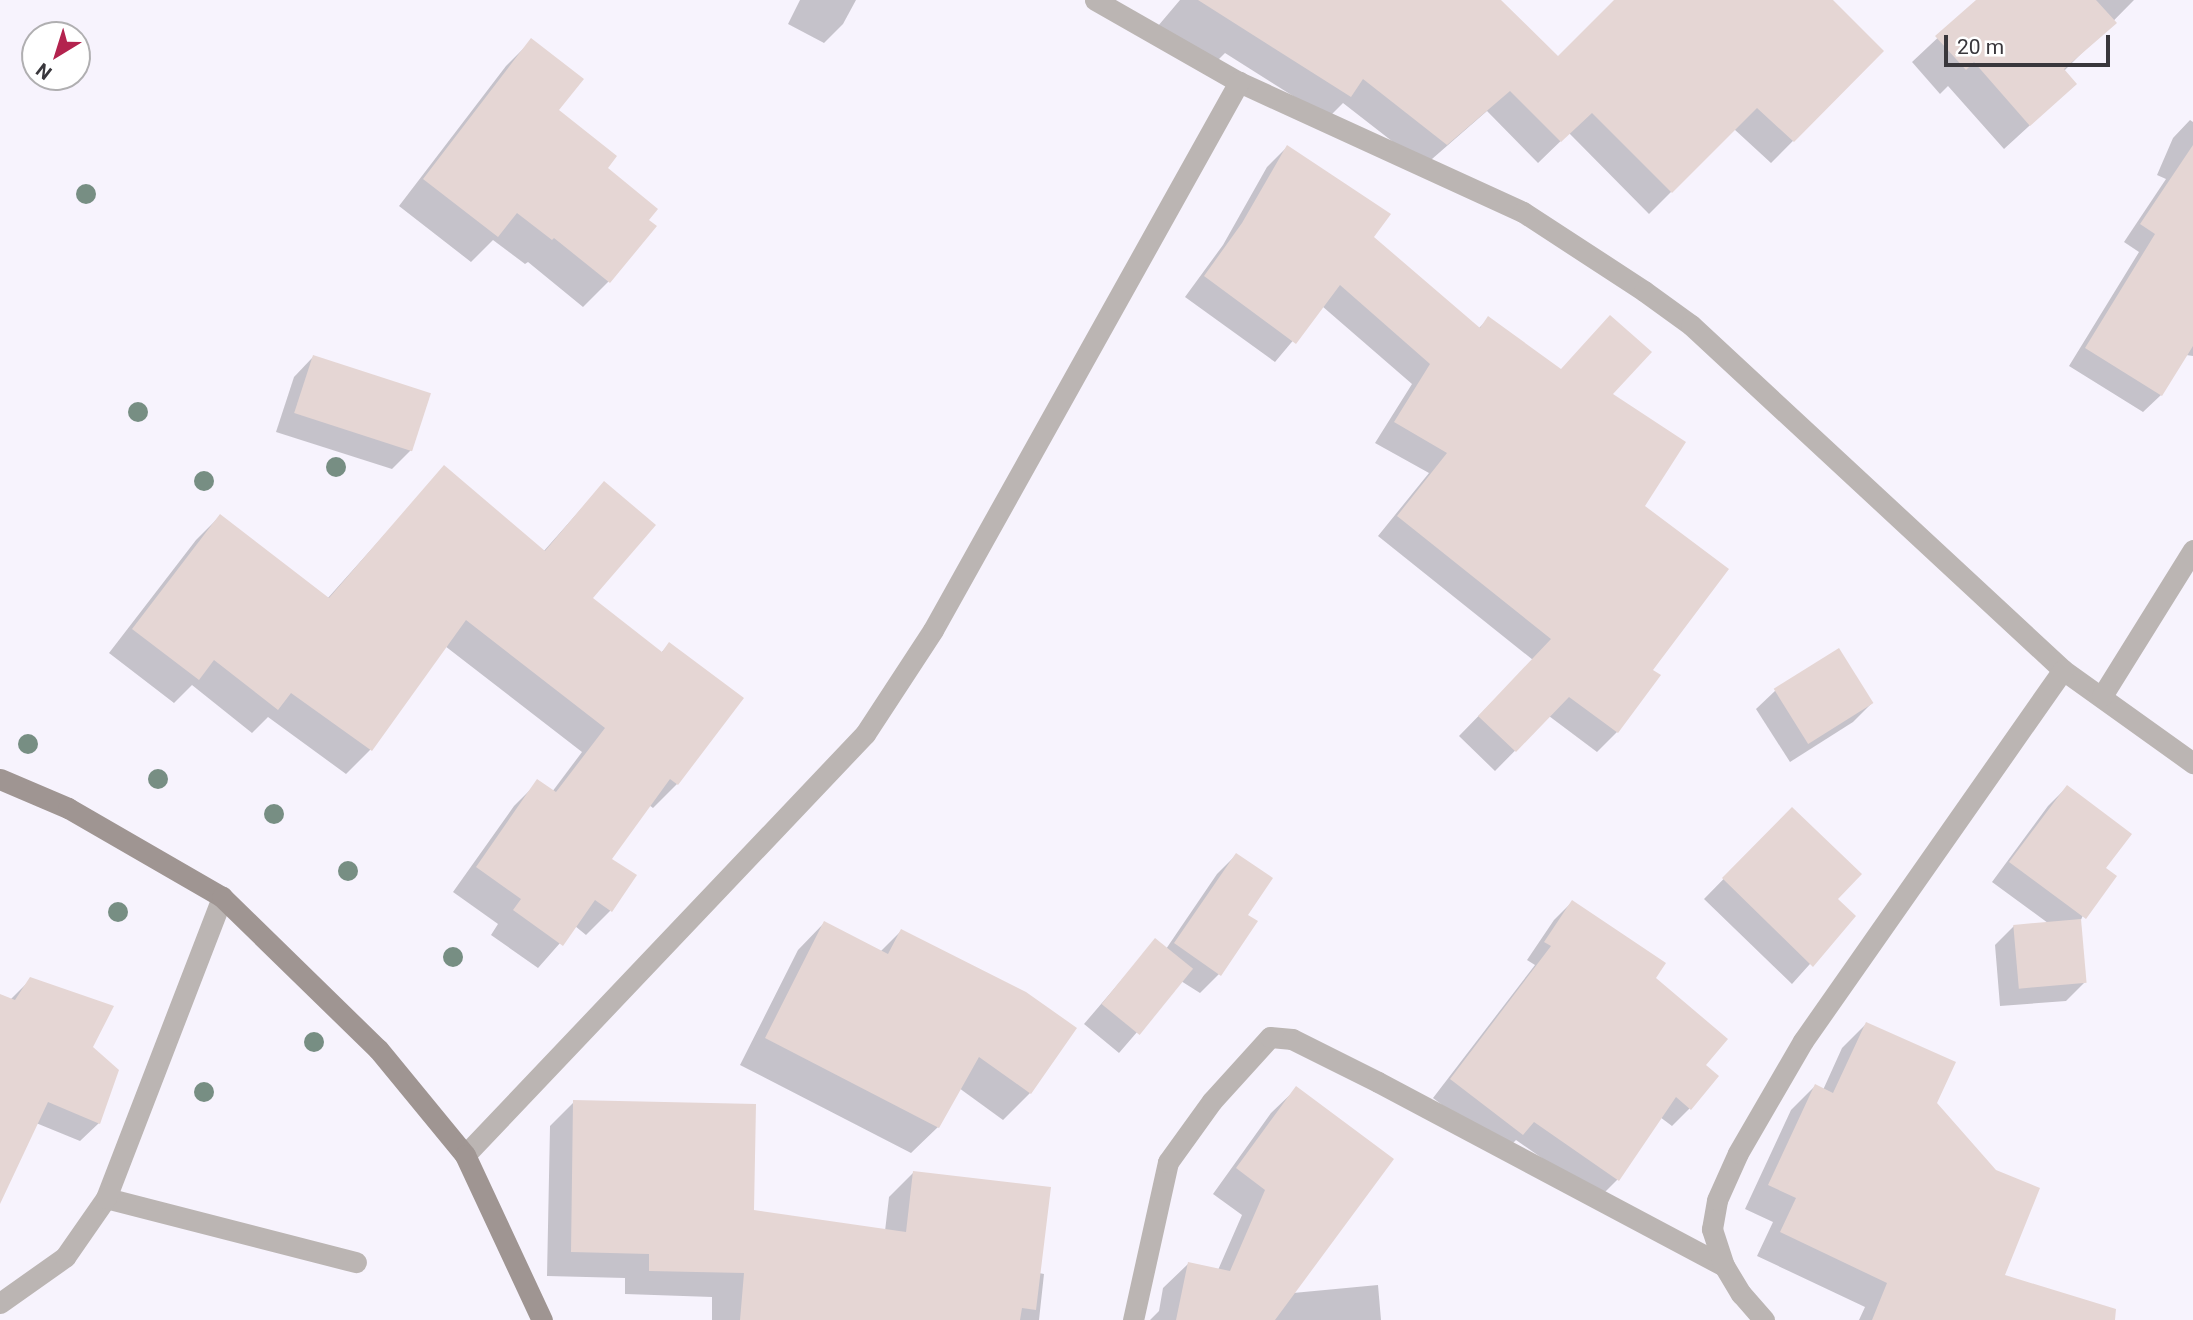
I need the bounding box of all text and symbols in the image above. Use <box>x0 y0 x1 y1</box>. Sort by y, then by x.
north arrow <box>21 21 91 91</box>
scale bar <box>1948 21 2114 65</box>
text: 20 m <box>1957 35 2004 59</box>
text: N <box>32 58 56 85</box>

